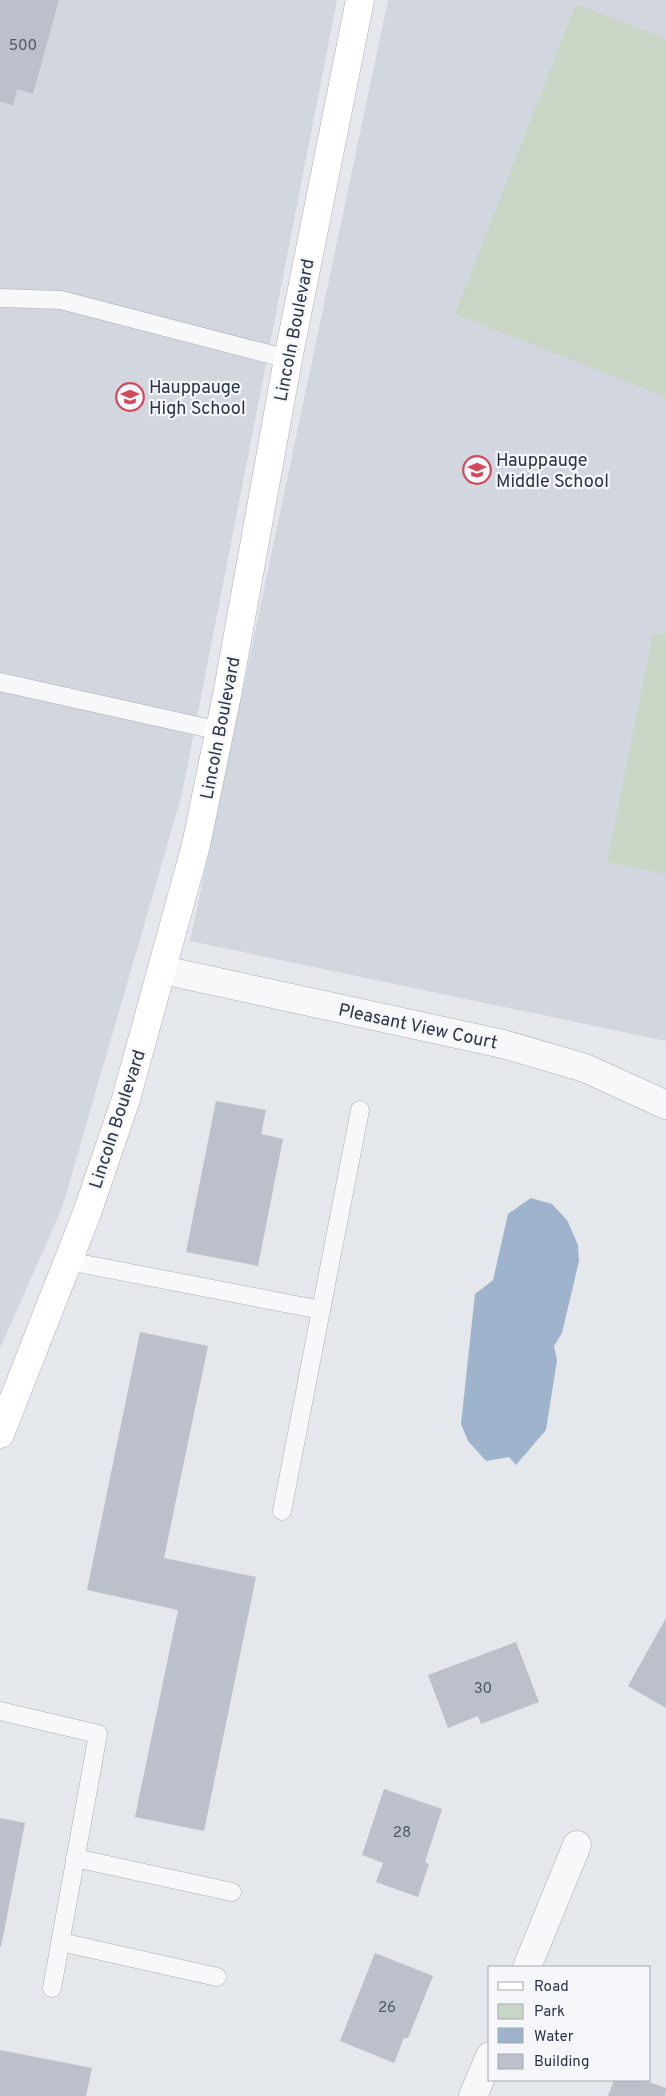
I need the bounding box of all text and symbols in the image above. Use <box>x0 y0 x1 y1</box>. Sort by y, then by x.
house number: 500 <box>9 37 37 56</box>
street label: Lincoln Boulevard <box>270 257 321 404</box>
place label: Hauppauge High School <box>149 377 246 421</box>
school or university icon: Hauppauge High School <box>115 382 145 412</box>
place label: Hauppauge Middle School <box>496 450 609 494</box>
school or university icon: Hauppauge Middle School <box>462 455 492 485</box>
street label: Lincoln Boulevard <box>196 655 247 802</box>
street label: Pleasant View Court <box>336 999 499 1056</box>
street label: Lincoln Boulevard <box>85 1047 152 1192</box>
house number: 30 <box>474 1680 492 1699</box>
house number: 28 <box>393 1824 411 1843</box>
legend <box>488 1966 651 2081</box>
text: Road <box>534 1978 569 1997</box>
house number: 26 <box>378 1999 396 2018</box>
text: Park <box>534 2003 565 2022</box>
text: Water <box>534 2028 574 2047</box>
text: Building <box>534 2053 589 2072</box>

